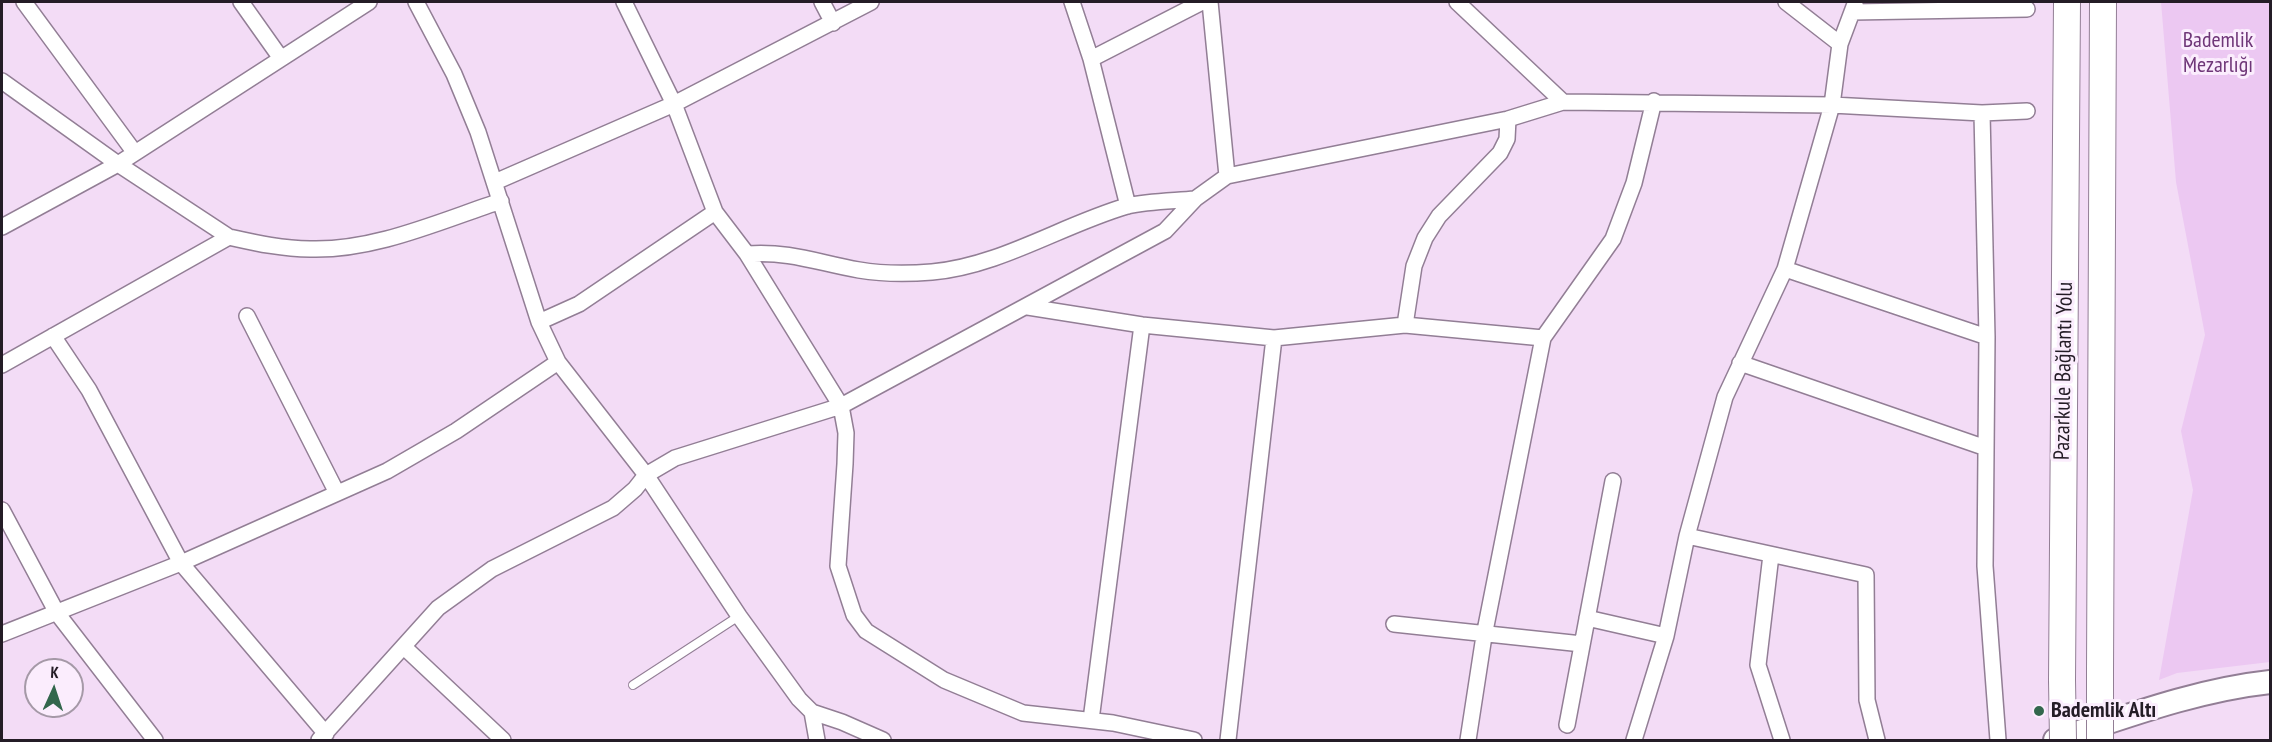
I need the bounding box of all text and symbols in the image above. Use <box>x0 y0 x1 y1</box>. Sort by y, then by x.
park label: Bademlik Mezarlığı <box>2183 28 2253 80</box>
street label: Pazarkule Bağlantı Yolu <box>2049 282 2079 460</box>
north arrow <box>24 658 84 718</box>
text: K <box>50 662 60 682</box>
place label: Bademlik Altı <box>2051 698 2156 724</box>
marker: Bademlik Altı <box>2032 704 2046 718</box>

